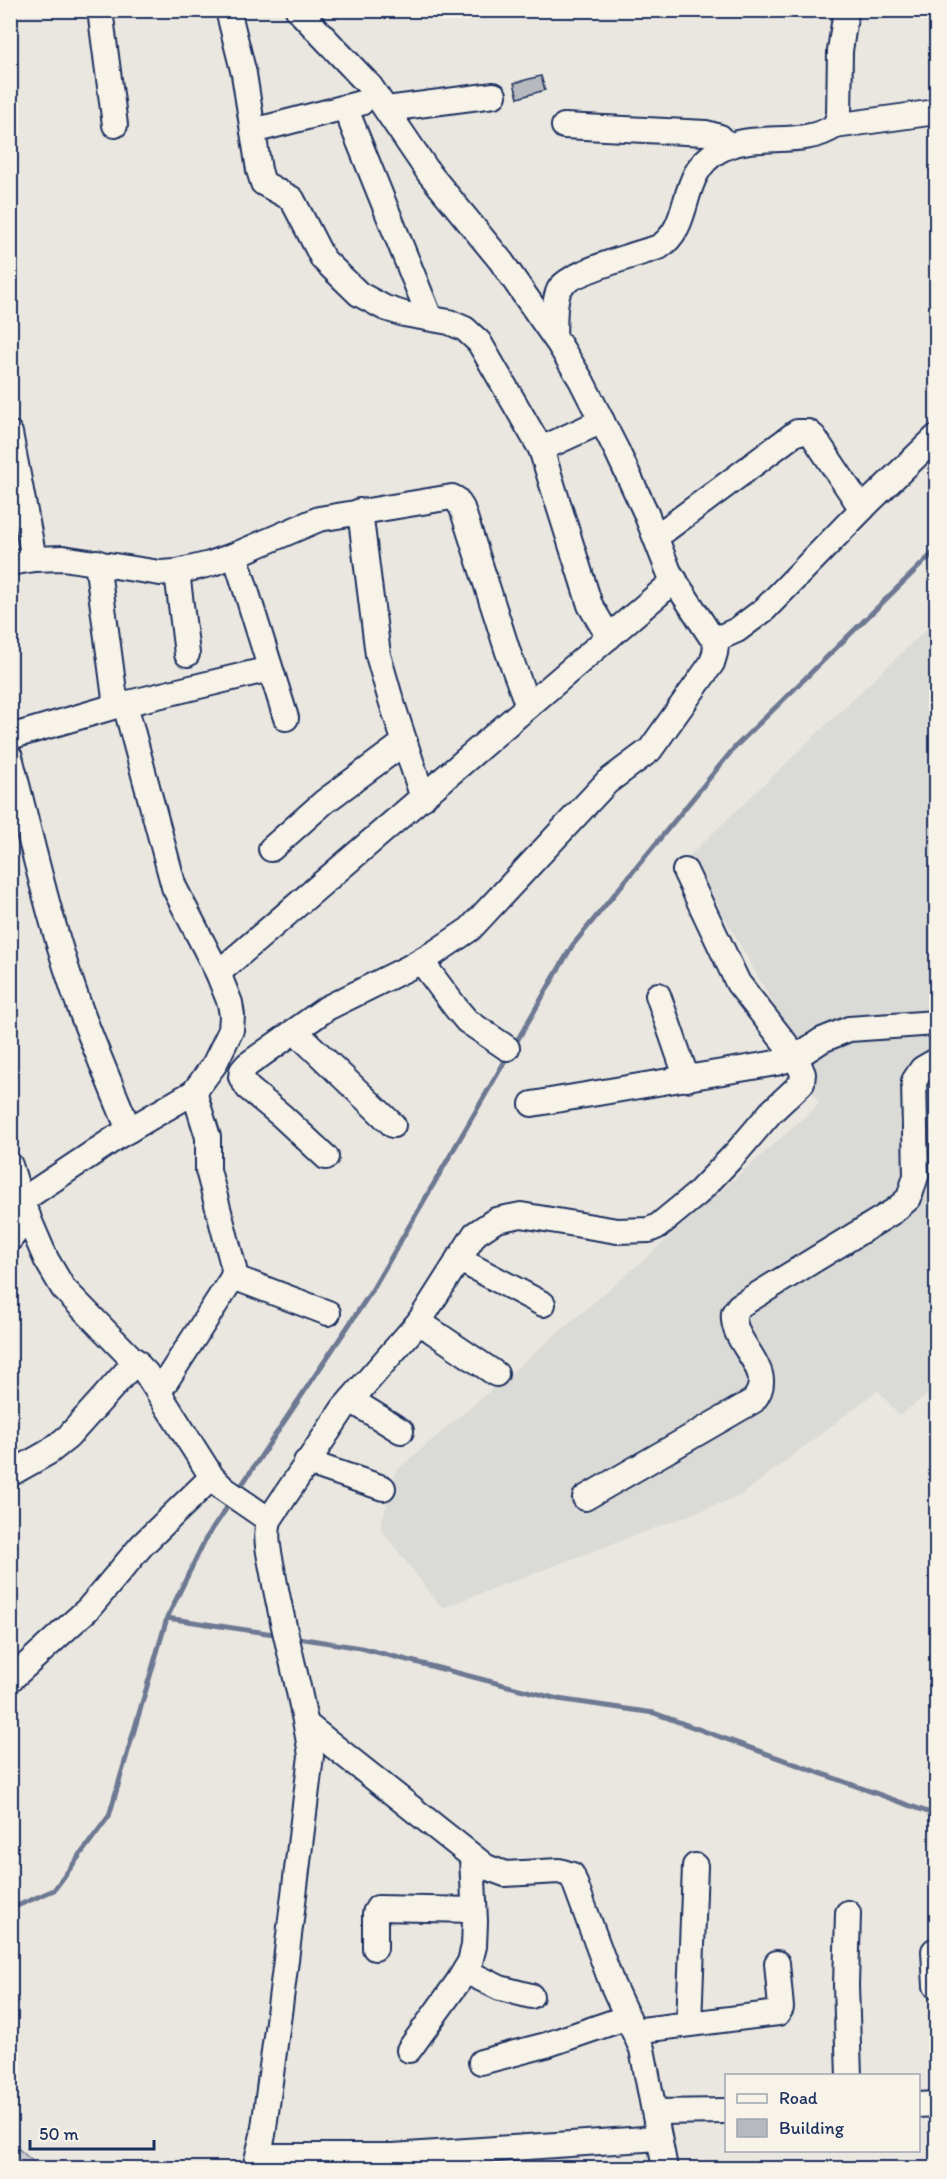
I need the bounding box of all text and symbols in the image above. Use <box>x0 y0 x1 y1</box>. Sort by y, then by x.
legend <box>725 2074 920 2152</box>
text: Road <box>779 2087 818 2109</box>
scale bar <box>30 2113 154 2151</box>
text: Building <box>779 2117 845 2139</box>
text: 50 m <box>39 2123 79 2145</box>

